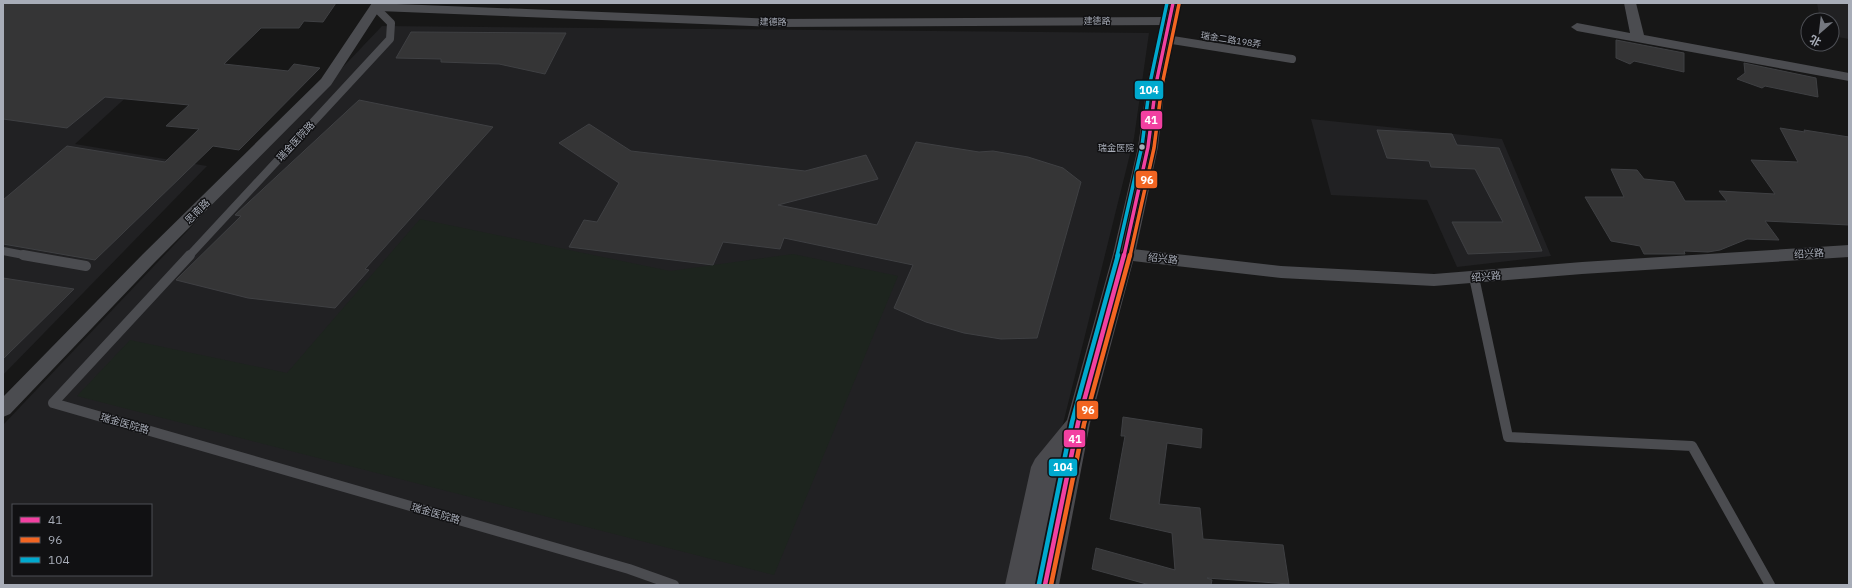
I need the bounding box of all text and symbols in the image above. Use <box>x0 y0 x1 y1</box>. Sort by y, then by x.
north arrow <box>1800 12 1840 52</box>
street label: 建德路 <box>1083 15 1111 26</box>
street label: 建德路 <box>759 16 787 27</box>
street label: 瑞金二路198弄 <box>1200 29 1262 50</box>
text: 北 <box>1807 32 1823 50</box>
line badge: 104 <box>1134 80 1164 100</box>
text: 104 <box>1139 83 1159 97</box>
line badge: 41 <box>1140 110 1163 130</box>
text: 41 <box>1144 113 1158 127</box>
street label: 瑞金医院路 <box>274 119 317 164</box>
place label: 瑞金医院 <box>1098 142 1134 153</box>
marker: 瑞金医院 <box>1137 142 1147 152</box>
line badge: 96 <box>1135 170 1158 189</box>
text: 96 <box>1140 173 1154 187</box>
street label: 思南路 <box>182 196 213 227</box>
street label: 绍兴路 <box>1794 246 1824 261</box>
street label: 绍兴路 <box>1147 250 1179 267</box>
street label: 绍兴路 <box>1471 269 1502 284</box>
line badge: 96 <box>1076 400 1099 420</box>
text: 96 <box>1081 403 1095 417</box>
street label: 瑞金医院路 <box>99 410 151 437</box>
line badge: 41 <box>1063 429 1086 448</box>
text: 41 <box>1068 432 1082 446</box>
line badge: 104 <box>1048 458 1078 477</box>
text: 104 <box>1053 460 1073 474</box>
street label: 瑞金医院路 <box>410 500 462 527</box>
legend <box>12 504 152 576</box>
text: 41 <box>48 512 62 527</box>
text: 96 <box>48 532 62 547</box>
text: 104 <box>48 552 70 567</box>

